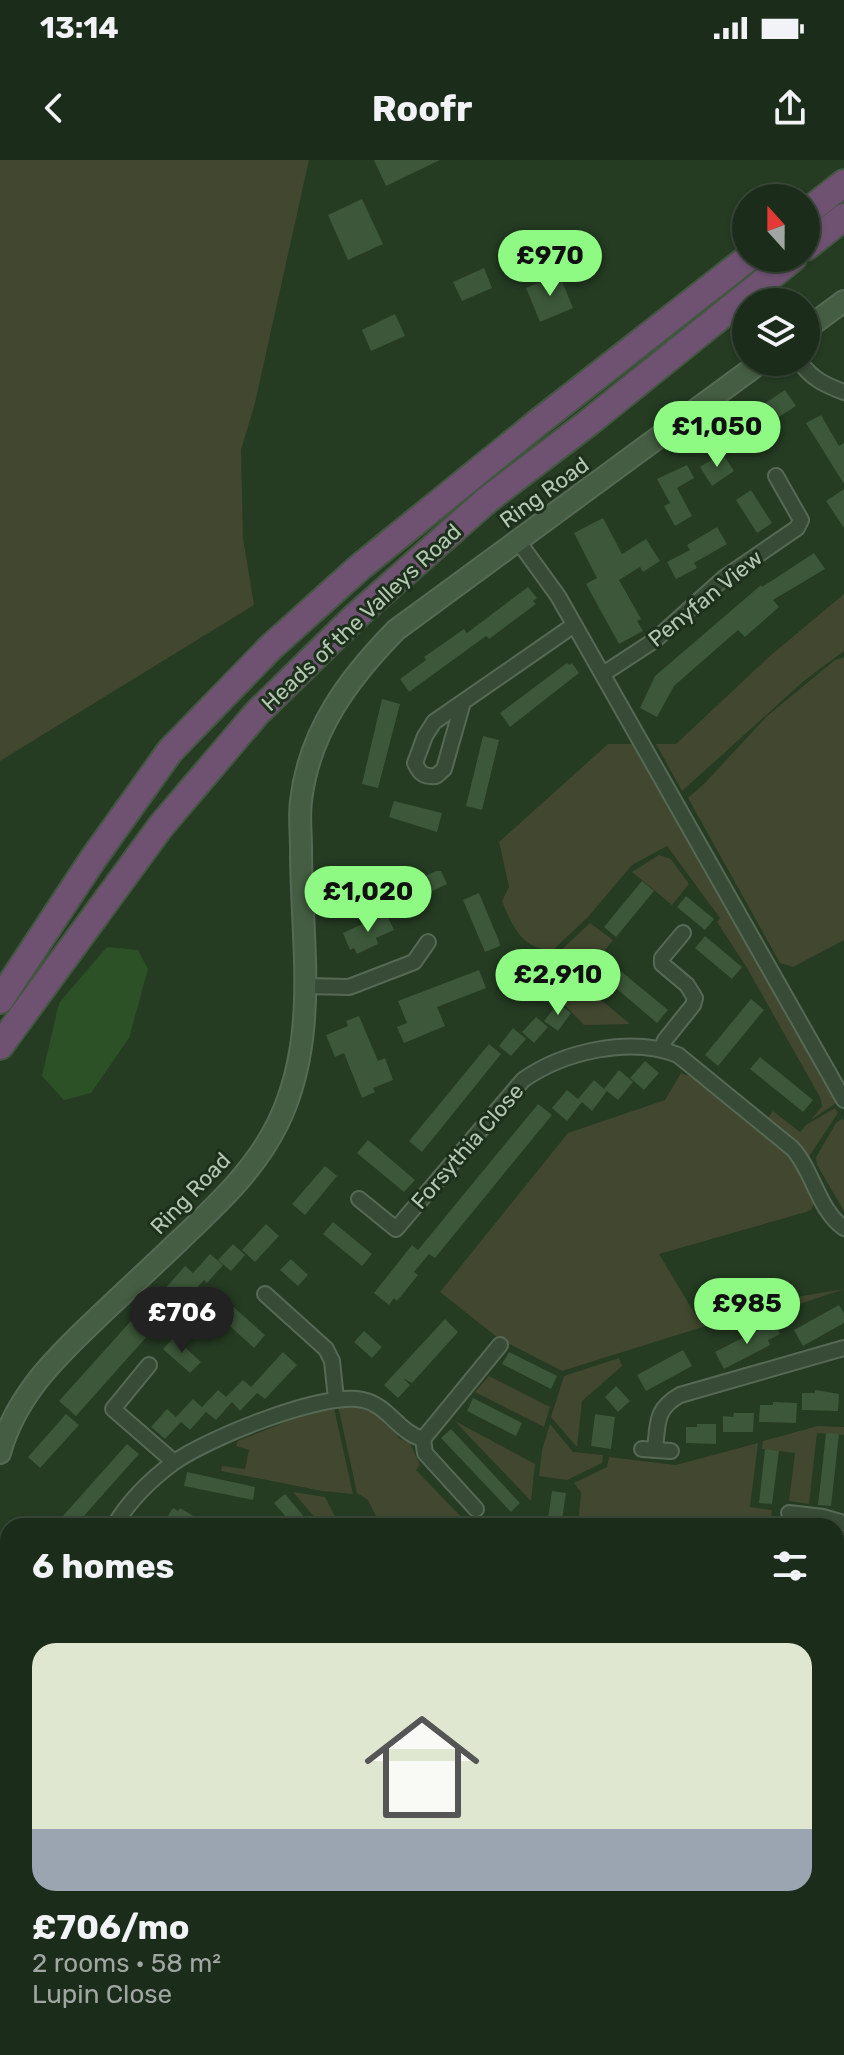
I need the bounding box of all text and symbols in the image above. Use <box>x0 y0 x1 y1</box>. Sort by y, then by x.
text: 13:14 <box>40 10 119 46</box>
icon: back <box>32 86 76 130</box>
icon: share <box>768 86 812 130</box>
text: Roofr <box>372 87 472 130</box>
north arrow <box>732 184 820 272</box>
map controls <box>732 184 820 376</box>
pin: £970 <box>503 230 597 298</box>
text: £970 <box>516 240 584 271</box>
button: layers <box>732 288 820 376</box>
pin: £1,050 <box>652 401 782 469</box>
text: £1,050 <box>672 411 762 442</box>
street label: Ring Road <box>494 451 594 534</box>
street label: Heads of the Valleys Road <box>256 518 467 717</box>
street label: Penyfan View <box>643 544 768 653</box>
pin: £1,020 <box>303 866 433 934</box>
text: £1,020 <box>323 876 413 907</box>
pin: £2,910 <box>493 949 623 1017</box>
text: £2,910 <box>513 959 603 990</box>
street label: Forsythia Close <box>405 1078 529 1215</box>
street label: Ring Road <box>145 1147 236 1240</box>
pin: £985 <box>700 1278 794 1346</box>
pin: £706 <box>135 1287 229 1355</box>
text: £985 <box>712 1288 782 1319</box>
text: £706 <box>148 1297 216 1328</box>
icon: filters <box>768 1544 812 1588</box>
text: 6 homes <box>32 1546 174 1587</box>
icon: home <box>350 1695 494 1839</box>
text: £706/mo <box>32 1907 189 1948</box>
text: 2 rooms · 58 m² <box>32 1948 221 1979</box>
text: Lupin Close <box>32 1979 172 2010</box>

